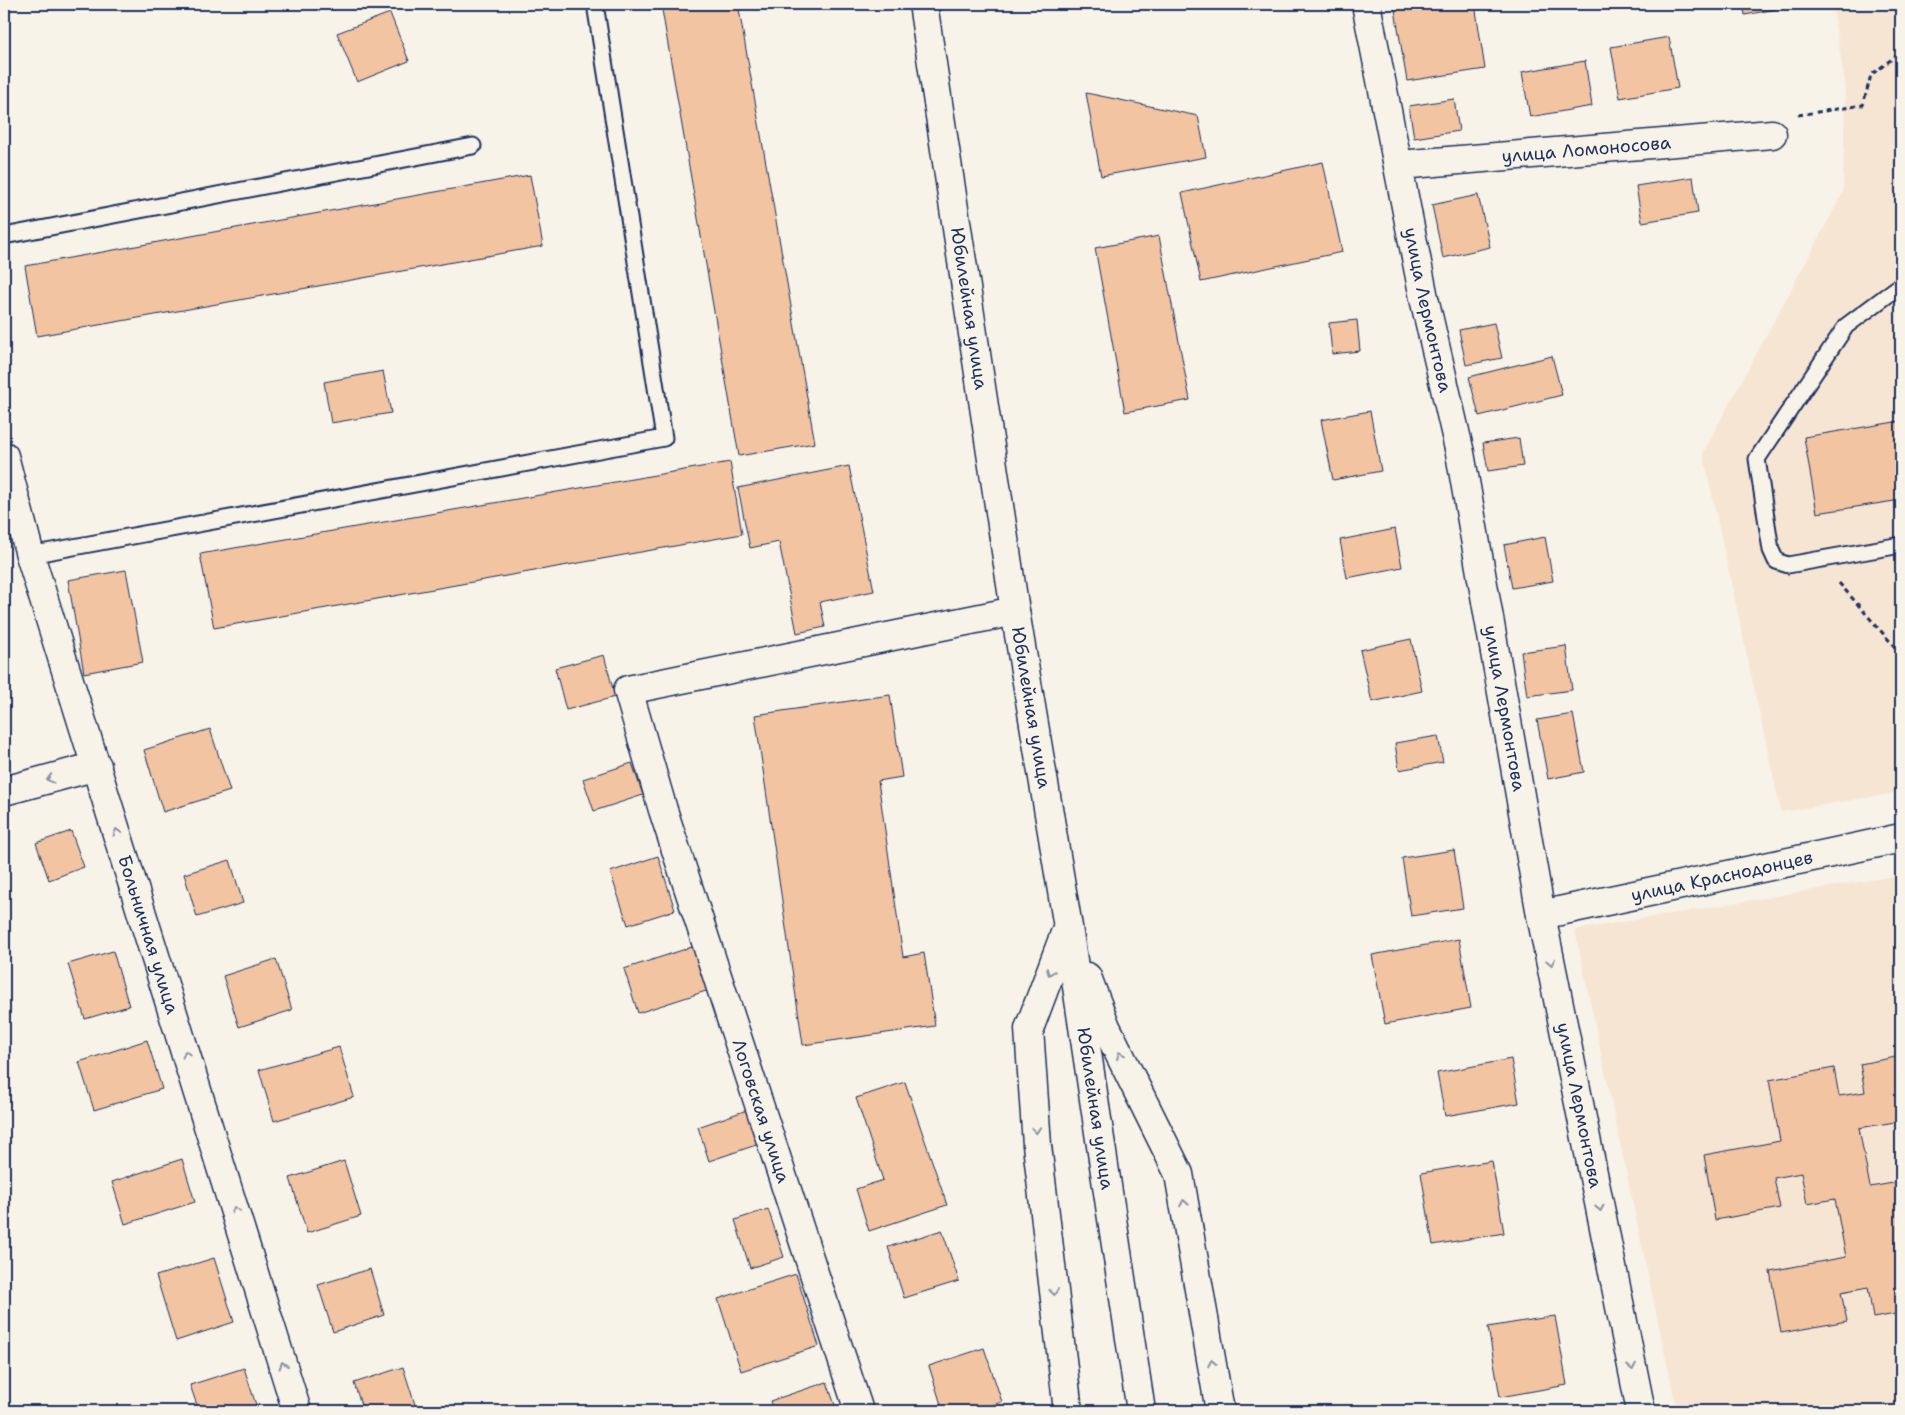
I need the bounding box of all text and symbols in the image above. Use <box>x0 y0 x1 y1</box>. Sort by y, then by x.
street label: улица Ломоносова <box>1501 130 1672 168</box>
street label: улица Лермонтова <box>1398 225 1458 395</box>
street label: Юбилейная улица <box>945 226 993 391</box>
street label: улица Лермонтова <box>1478 623 1531 793</box>
street label: Юбилейная улица <box>1006 625 1057 790</box>
one-way arrow <box>46 773 55 784</box>
one-way arrow <box>113 829 123 837</box>
street label: улица Краснодонцев <box>1629 845 1815 907</box>
street label: Больничная улица <box>112 852 184 1017</box>
one-way arrow <box>1545 958 1556 967</box>
one-way arrow <box>1046 967 1056 976</box>
street label: улица Лермонтова <box>1551 1021 1608 1190</box>
street label: Юбилейная улица <box>1071 1026 1119 1191</box>
street label: Логовская улица <box>726 1036 796 1186</box>
one-way arrow <box>182 1051 192 1059</box>
one-way arrow <box>1116 1051 1126 1060</box>
one-way arrow <box>1030 1127 1041 1135</box>
one-way arrow <box>1179 1199 1189 1207</box>
one-way arrow <box>1594 1203 1605 1212</box>
one-way arrow <box>230 1206 240 1214</box>
one-way arrow <box>1048 1288 1059 1296</box>
one-way arrow <box>1207 1359 1217 1368</box>
one-way arrow <box>278 1361 288 1369</box>
one-way arrow <box>1626 1363 1636 1371</box>

